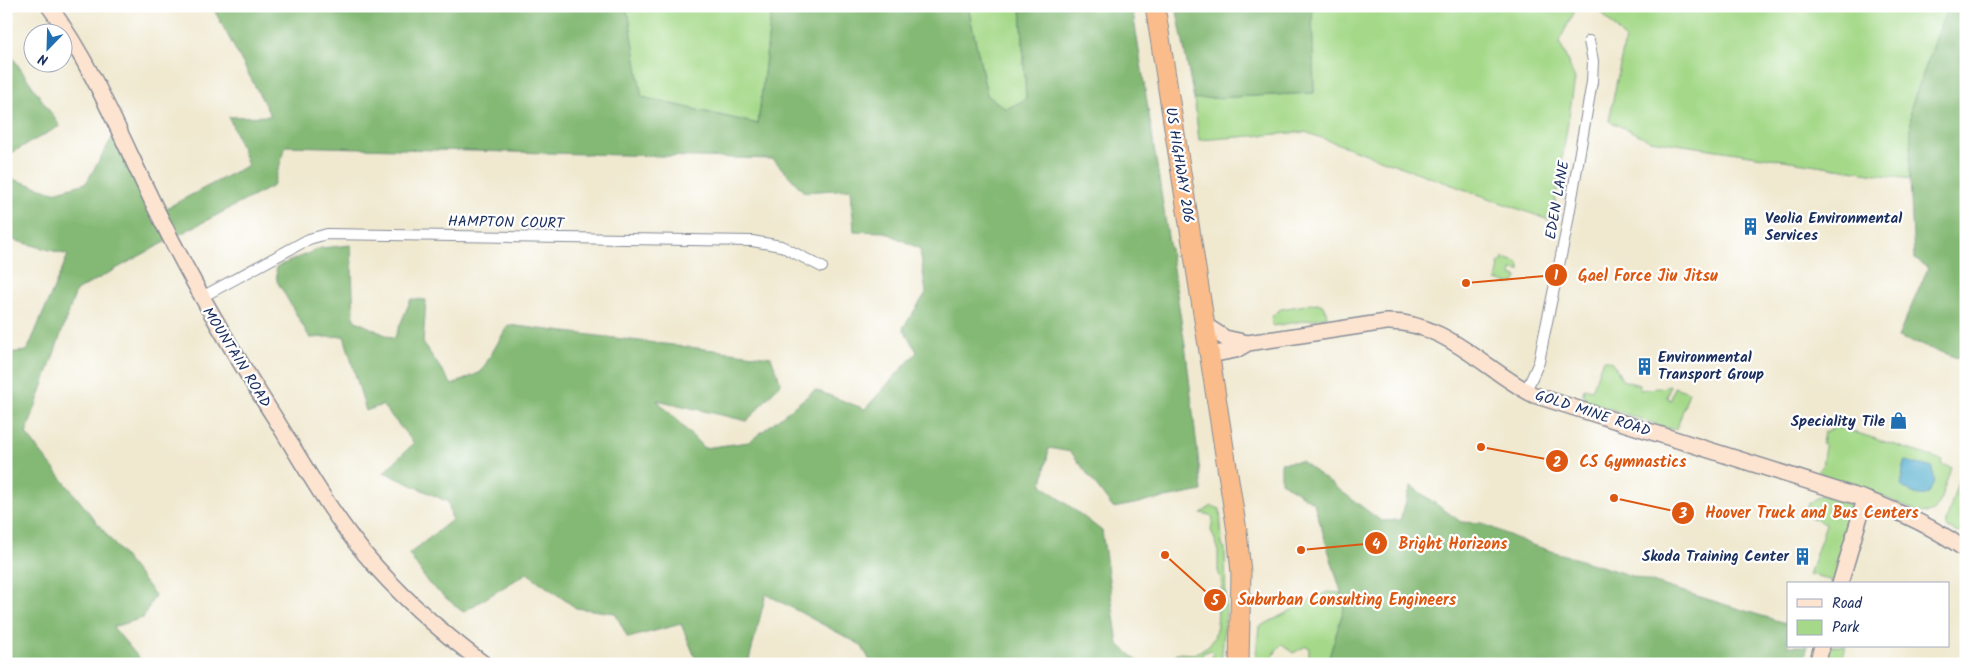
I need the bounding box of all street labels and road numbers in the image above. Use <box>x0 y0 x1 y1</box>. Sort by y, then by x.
street label: US HIGHWAY 206 <box>1158 106 1200 225</box>
street label: EDEN LANE <box>1539 158 1577 241</box>
street label: HAMPTON COURT <box>448 210 566 236</box>
street label: MOUNTAIN ROAD <box>196 302 277 413</box>
street label: GOLD MINE ROAD <box>1532 384 1654 444</box>

